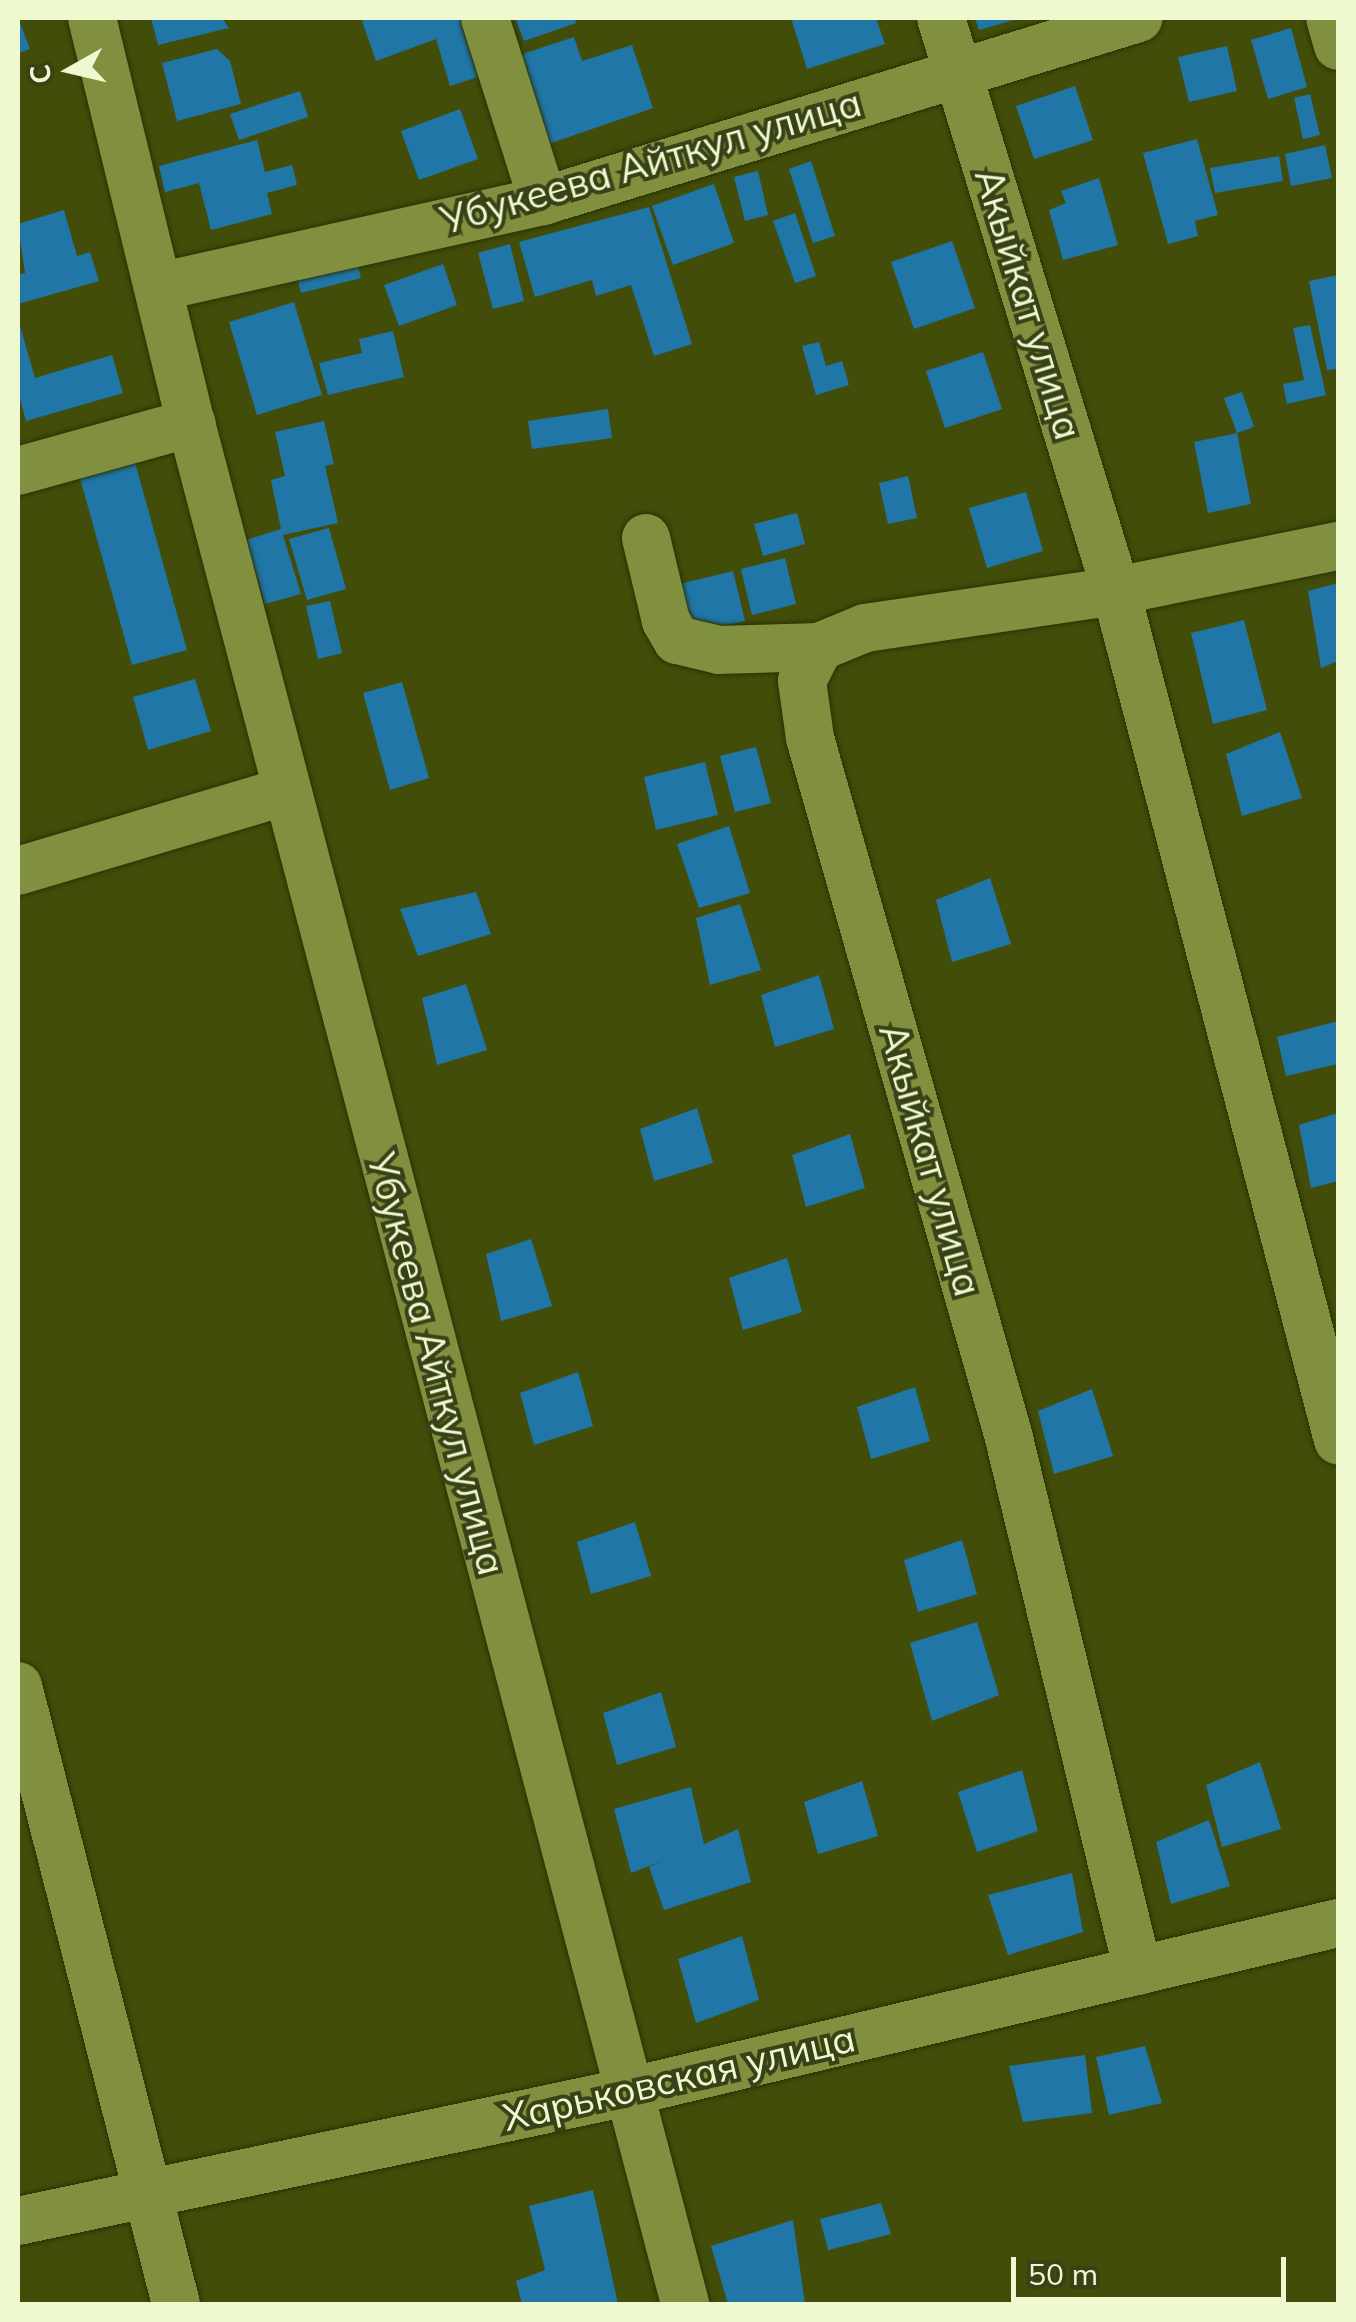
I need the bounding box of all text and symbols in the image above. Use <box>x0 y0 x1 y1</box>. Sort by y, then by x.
north arrow <box>20 20 120 120</box>
text: С <box>21 62 58 86</box>
street label: Убукеева Айткул улица <box>436 80 866 244</box>
street label: Акыйкат улица <box>965 163 1091 445</box>
street label: Акыйкат улица <box>869 1019 991 1301</box>
street label: Убукеева Айткул улица <box>358 1148 514 1580</box>
street label: Харьковская улица <box>498 2015 860 2141</box>
scale bar <box>1016 2237 1291 2299</box>
text: 50 m <box>1028 2255 1098 2293</box>

